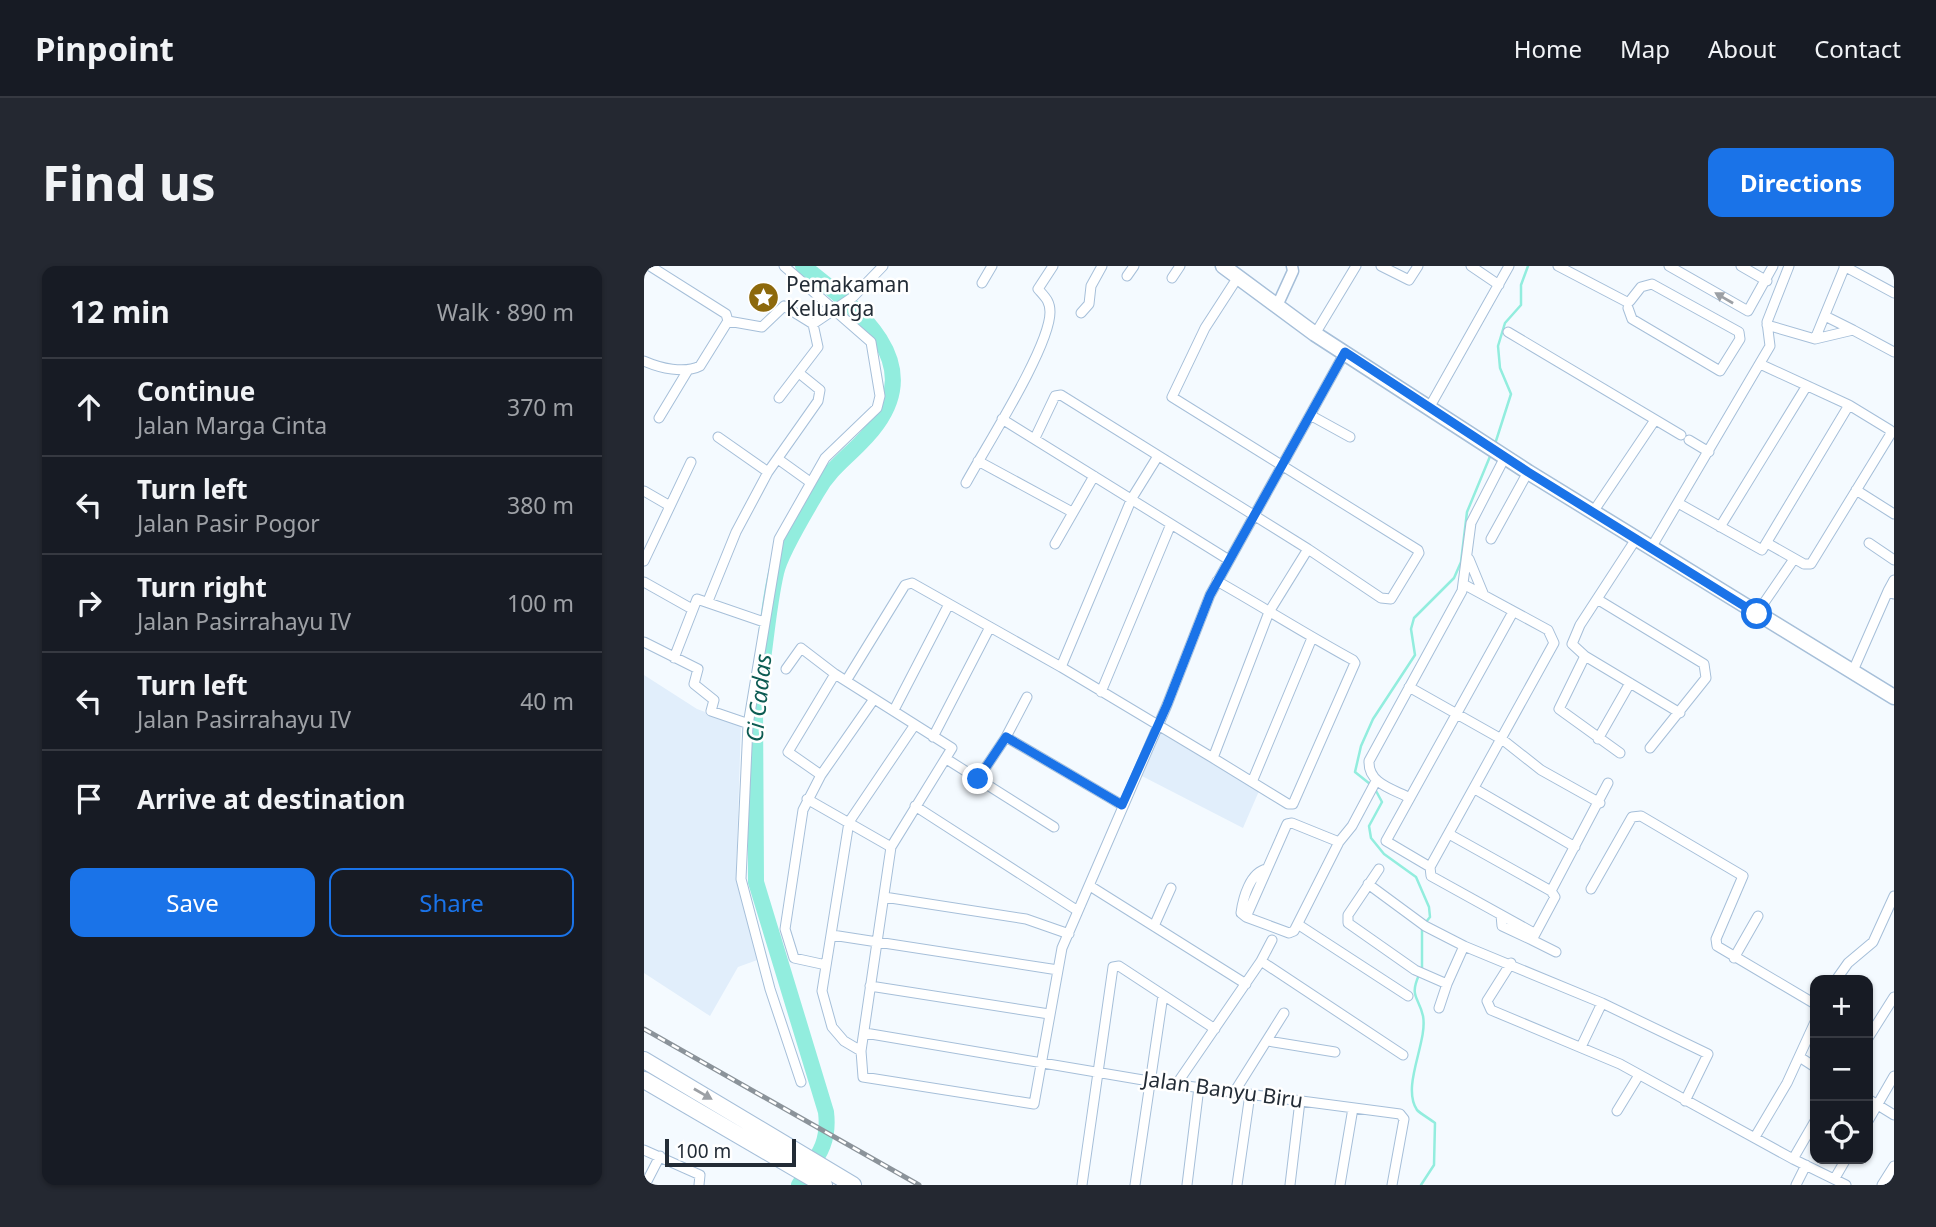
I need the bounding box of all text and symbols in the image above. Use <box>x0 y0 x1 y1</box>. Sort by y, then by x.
text: Pinpoint <box>35 26 174 71</box>
text: Home <box>1514 32 1582 65</box>
text: Map <box>1620 32 1670 65</box>
text: About <box>1708 32 1776 65</box>
text: Contact <box>1814 32 1901 65</box>
button: Directions <box>1708 148 1894 217</box>
text: Find us <box>42 149 216 215</box>
place label: Pemakaman Keluarga <box>786 270 909 322</box>
place icon: Pemakaman Keluarga <box>746 280 780 314</box>
text: 12 min <box>70 291 170 332</box>
one-way arrow <box>1714 292 1733 304</box>
text: Walk · 890 m <box>437 296 574 328</box>
text: Continue <box>137 373 255 409</box>
icon: ahead <box>70 388 108 426</box>
text: 370 m <box>507 391 574 423</box>
text: Jalan Marga Cinta <box>137 409 327 441</box>
text: Turn left <box>137 471 248 507</box>
icon: left <box>70 486 108 524</box>
text: 380 m <box>507 489 574 521</box>
text: Jalan Pasir Pogor <box>137 507 320 539</box>
text: Turn right <box>137 569 267 605</box>
icon: right <box>70 584 108 622</box>
text: 100 m <box>507 587 574 619</box>
route start <box>1741 598 1772 629</box>
text: Jalan Pasirrahayu IV <box>137 605 351 637</box>
water label: Ci Cadas <box>737 652 779 743</box>
text: Turn left <box>137 667 248 703</box>
icon: left <box>70 682 108 720</box>
text: 40 m <box>520 685 574 717</box>
text: Jalan Pasirrahayu IV <box>137 703 351 735</box>
route end <box>962 763 993 794</box>
icon: arrive <box>70 780 108 818</box>
text: Arrive at destination <box>137 781 406 817</box>
button: Save <box>70 868 315 937</box>
button: Share <box>329 868 574 937</box>
map controls <box>1810 975 1873 1164</box>
button: + <box>1810 975 1873 1038</box>
button: − <box>1810 1038 1873 1101</box>
street label: Jalan Banyu Biru <box>1139 1064 1305 1114</box>
one-way arrow <box>694 1088 713 1100</box>
button: locate <box>1810 1101 1873 1164</box>
scale bar <box>665 1136 796 1168</box>
text: 100 m <box>676 1138 731 1164</box>

